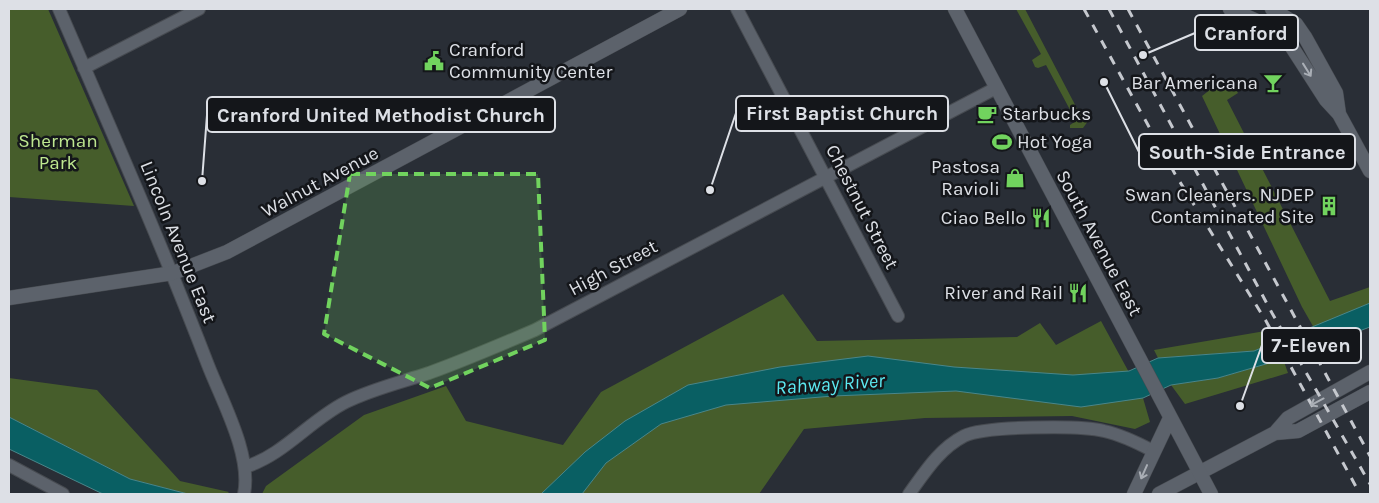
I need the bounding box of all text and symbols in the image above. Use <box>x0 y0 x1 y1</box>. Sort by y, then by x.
callout: Cranford <box>1195 15 1298 50</box>
text: Cranford <box>1204 22 1288 45</box>
place label: Cranford Community Center <box>449 39 612 83</box>
public building icon: Cranford Community Center <box>423 50 445 72</box>
one-way arrow <box>1302 62 1312 76</box>
place label: Bar Americana <box>1131 72 1258 94</box>
bar icon: Bar Americana <box>1262 72 1284 94</box>
callout: First Baptist Church <box>736 96 948 131</box>
callout: Cranford United Methodist Church <box>207 97 555 132</box>
text: First Baptist Church <box>746 102 938 125</box>
cafe icon: Starbucks <box>976 103 998 125</box>
place label: Starbucks <box>1002 103 1091 125</box>
text: Cranford United Methodist Church <box>217 104 545 127</box>
park label: Sherman Park <box>18 130 98 174</box>
sports icon: Hot Yoga <box>991 131 1013 153</box>
place label: Hot Yoga <box>1017 131 1093 153</box>
callout: South-Side Entrance <box>1139 134 1355 169</box>
street label: Chestnut Street <box>821 141 903 273</box>
text: South-Side Entrance <box>1149 141 1345 164</box>
street label: Walnut Avenue <box>258 142 382 222</box>
place label: Pastosa Ravioli <box>931 156 1000 200</box>
street label: Lincoln Avenue East <box>135 158 221 326</box>
street label: South Avenue East <box>1051 166 1147 320</box>
shop icon: Pastosa Ravioli <box>1004 167 1026 189</box>
place label: Swan Cleaners. NJDEP Contaminated Site <box>1125 184 1314 228</box>
building icon: Swan Cleaners. NJDEP Contaminated Site <box>1318 195 1340 217</box>
place label: Ciao Bello <box>941 207 1026 229</box>
restaurant icon: Ciao Bello <box>1030 207 1052 229</box>
street label: High Street <box>565 235 661 301</box>
place label: River and Rail <box>944 282 1063 304</box>
restaurant icon: River and Rail <box>1067 282 1089 304</box>
callout: 7-Eleven <box>1262 328 1361 363</box>
text: 7-Eleven <box>1271 334 1351 357</box>
water label: Rahway River <box>774 369 887 399</box>
one-way arrow <box>1310 397 1325 407</box>
one-way arrow <box>1139 464 1149 479</box>

